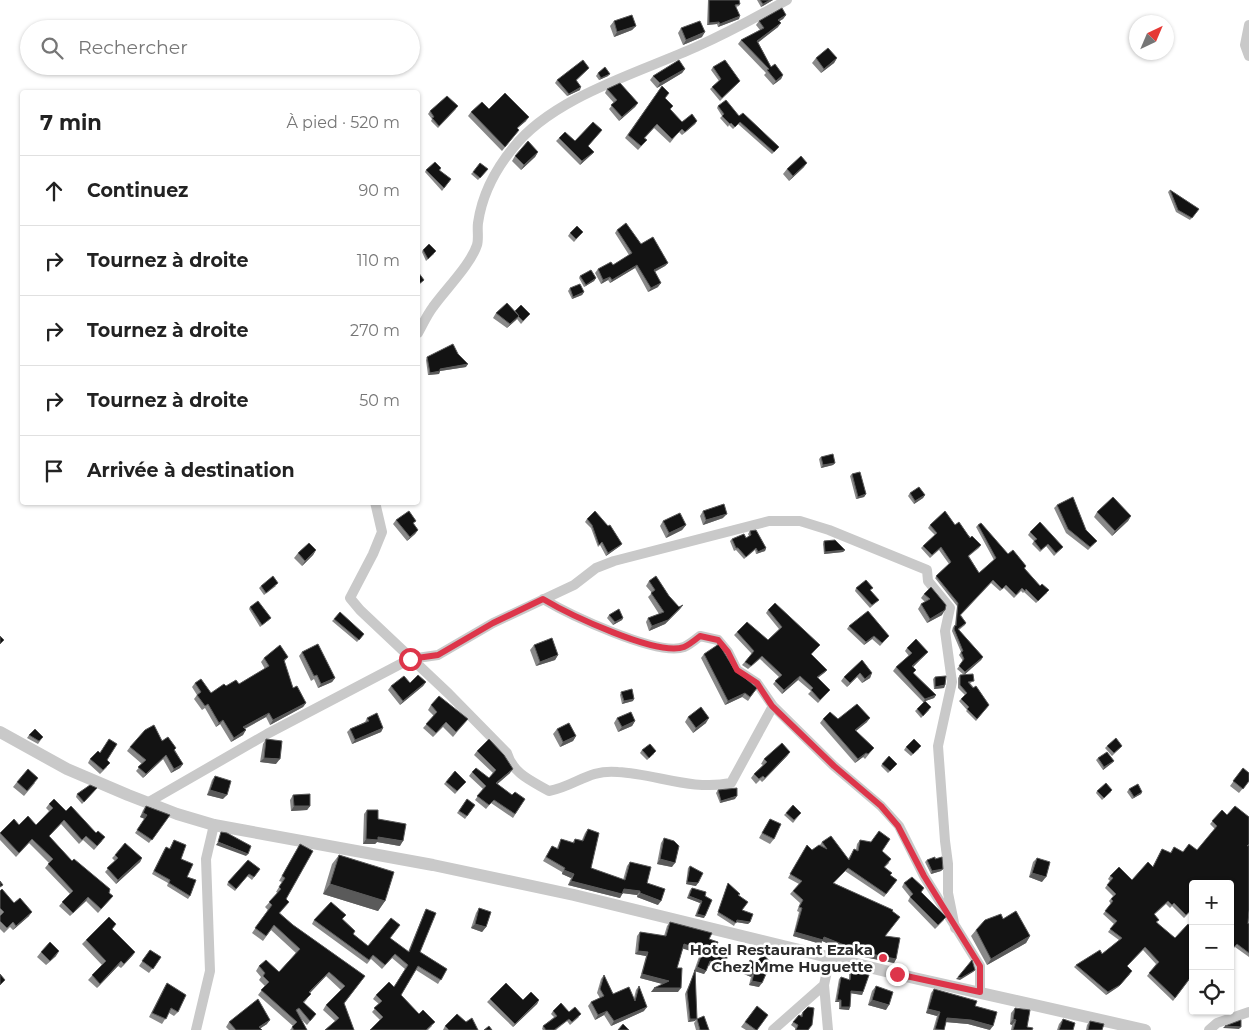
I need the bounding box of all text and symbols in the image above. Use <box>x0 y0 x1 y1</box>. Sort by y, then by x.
north arrow <box>1129 15 1174 60</box>
search box <box>20 20 420 75</box>
icon: search <box>38 34 66 62</box>
text: Rechercher <box>78 36 188 59</box>
text: 7 min <box>40 110 102 135</box>
text: À pied · 520 m <box>286 113 400 132</box>
icon: ahead <box>40 177 68 205</box>
text: Continuez <box>87 179 188 202</box>
text: 90 m <box>358 181 400 200</box>
icon: right <box>40 247 68 275</box>
text: Tournez à droite <box>87 249 248 272</box>
text: 110 m <box>357 251 400 270</box>
icon: right <box>40 317 68 345</box>
text: Tournez à droite <box>87 319 248 342</box>
text: 270 m <box>350 321 400 340</box>
icon: right <box>40 387 68 415</box>
text: Tournez à droite <box>87 389 248 412</box>
text: 50 m <box>359 391 400 410</box>
icon: arrive <box>40 457 68 485</box>
text: Arrivée à destination <box>87 459 295 482</box>
route start <box>399 648 422 671</box>
map controls <box>1189 880 1234 1015</box>
button: + <box>1189 880 1234 925</box>
button: − <box>1189 925 1234 970</box>
place label: Hotel Restaurant Ezaka Chez Mme Huguette <box>690 940 873 976</box>
marker: Hotel Restaurant Ezaka Chez Mme Huguette <box>877 952 889 964</box>
route end <box>886 963 909 986</box>
button: locate <box>1189 970 1234 1015</box>

